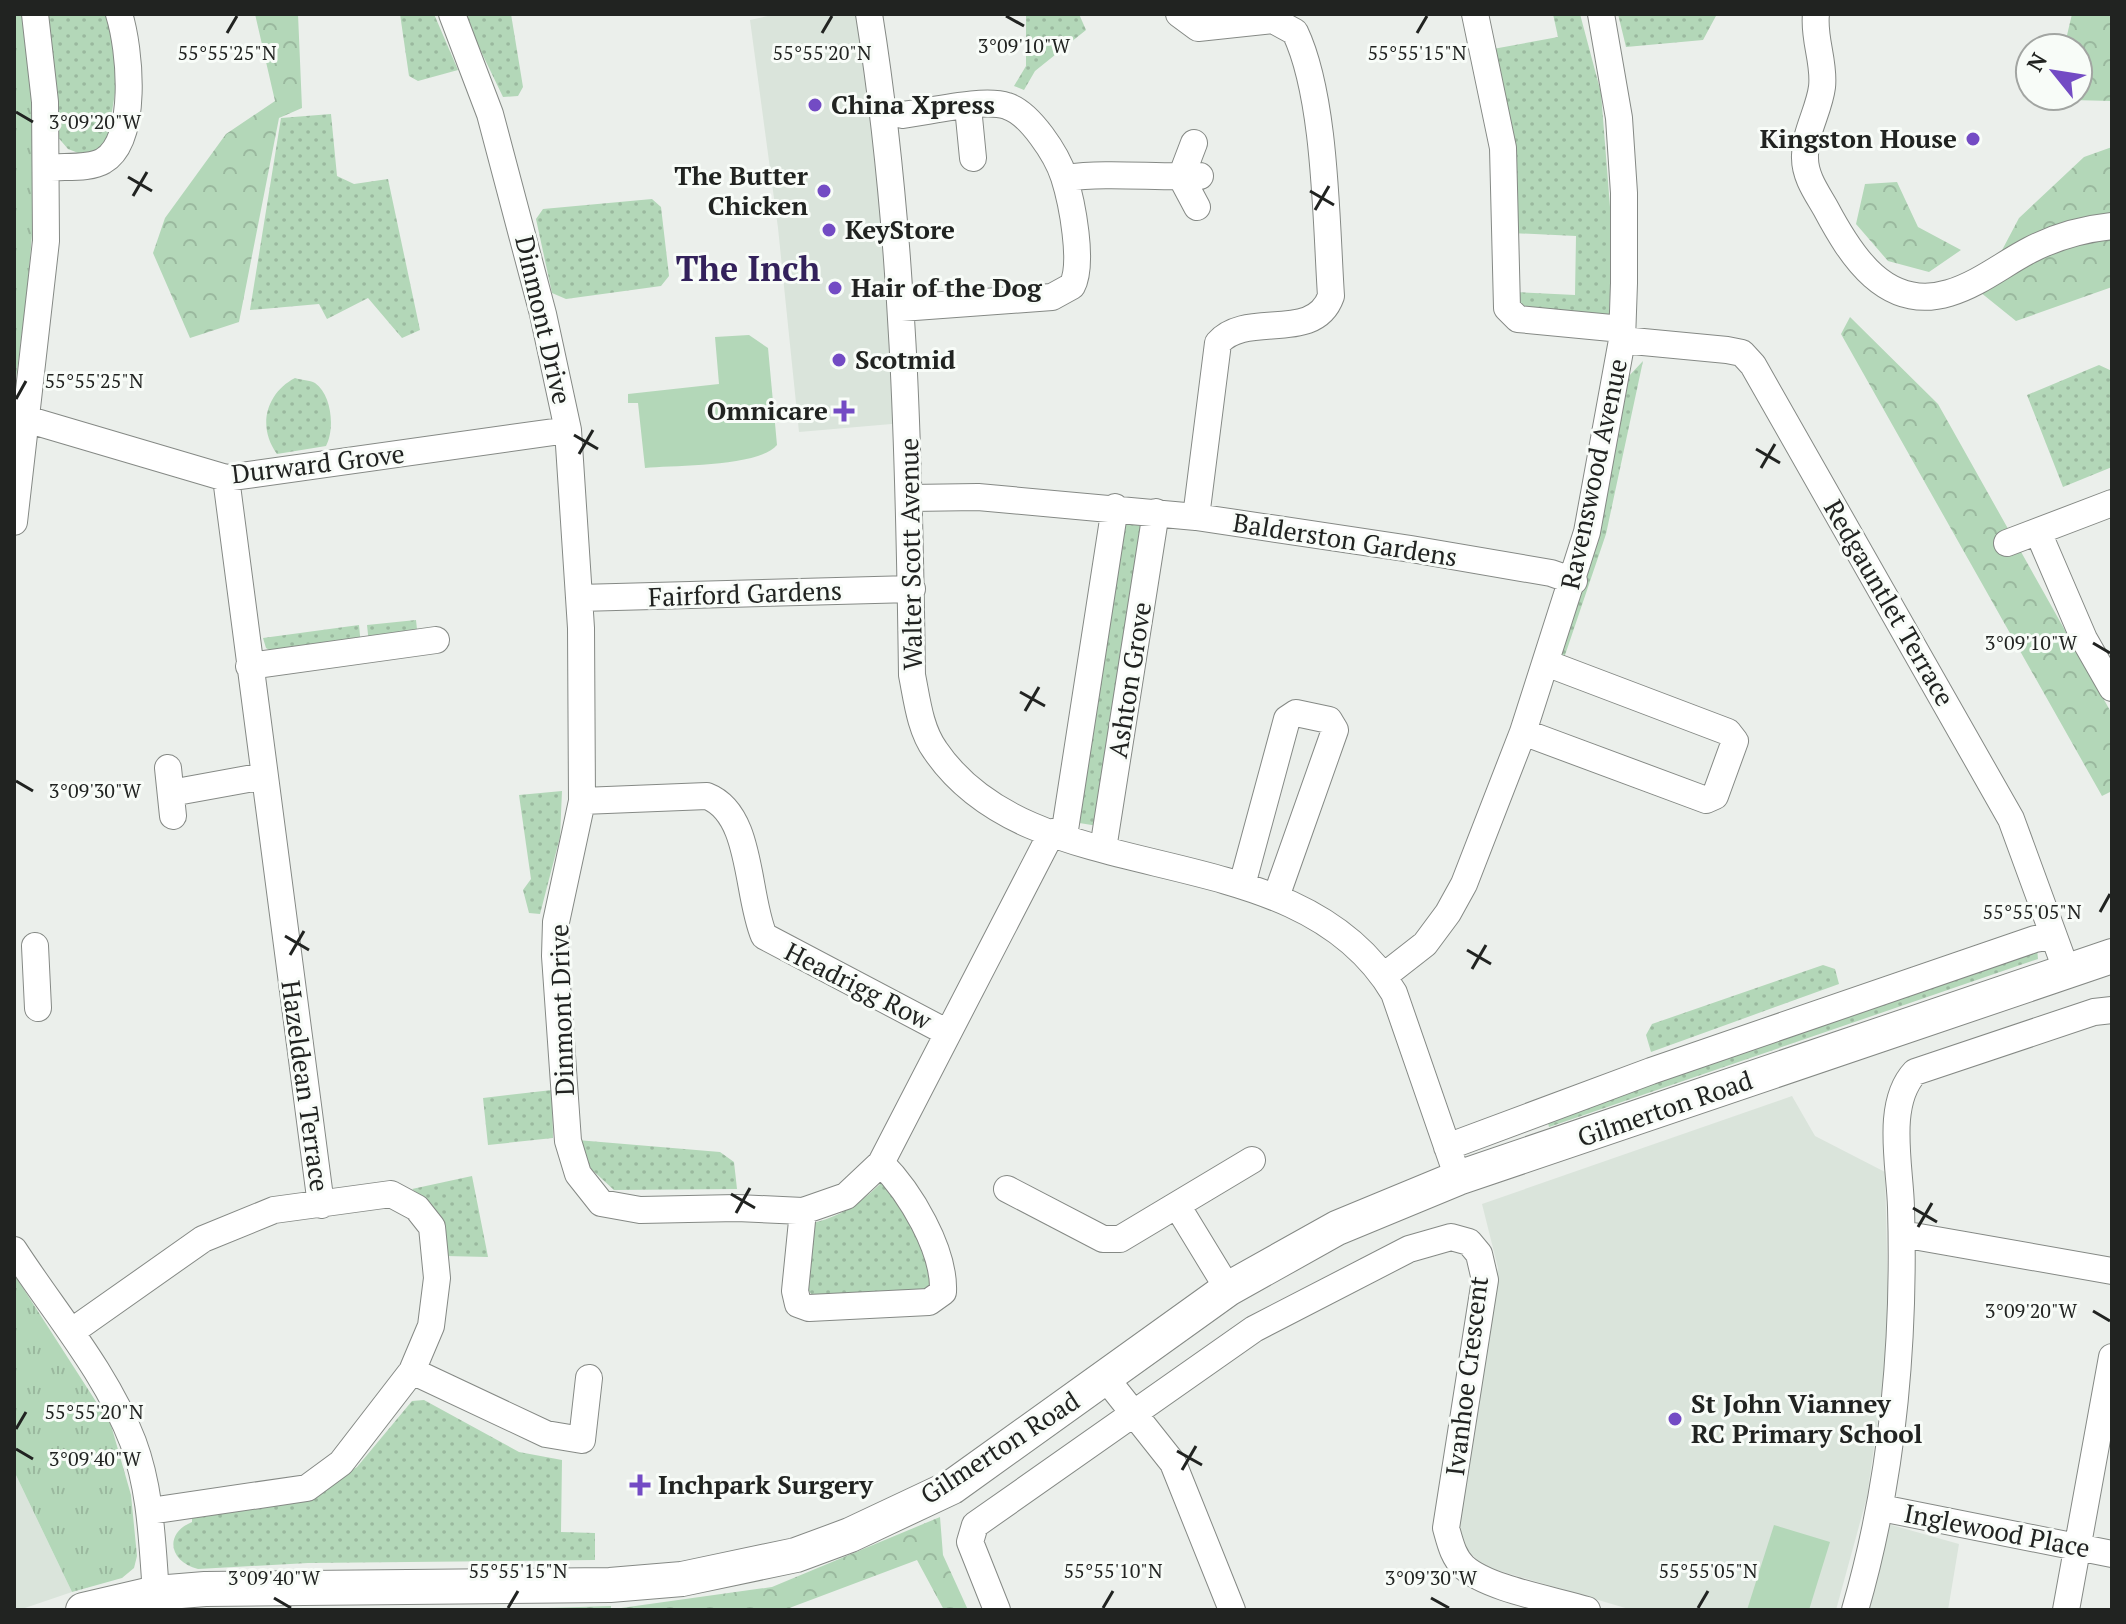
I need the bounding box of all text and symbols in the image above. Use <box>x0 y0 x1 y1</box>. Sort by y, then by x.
text: 3°09'10"W <box>978 32 1071 59</box>
north arrow <box>2014 32 2094 112</box>
text: 55°55'25"N <box>177 39 277 66</box>
text: 55°55'20"N <box>772 39 872 66</box>
text: 55°55'15"N <box>1367 39 1467 66</box>
text: N <box>2020 47 2053 76</box>
place label: China Xpress <box>831 87 995 121</box>
marker: China Xpress <box>806 96 824 114</box>
text: 3°09'20"W <box>49 108 142 135</box>
place label: Kingston House <box>1760 121 1957 155</box>
marker: Kingston House <box>1964 130 1982 148</box>
place label: The Butter Chicken <box>674 158 809 222</box>
marker: The Butter Chicken <box>815 182 833 200</box>
place label: KeyStore <box>845 212 955 246</box>
marker: KeyStore <box>820 221 838 239</box>
street label: Dinmont Drive <box>508 232 580 407</box>
district label: The Inch <box>676 246 821 291</box>
place label: Hair of the Dog <box>851 270 1043 304</box>
marker: Hair of the Dog <box>826 279 844 297</box>
place label: Scotmid <box>855 342 956 376</box>
marker: Scotmid <box>830 351 848 369</box>
street label: Ravenswood Avenue <box>1552 355 1634 592</box>
text: 55°55'25"N <box>44 367 144 394</box>
place label: Omnicare <box>707 393 828 427</box>
marker: Omnicare <box>835 402 853 420</box>
street label: Durward Grove <box>229 436 406 490</box>
street label: Walter Scott Avenue <box>891 438 929 671</box>
street label: Redgauntlet Terrace <box>1817 493 1963 712</box>
street label: Balderston Gardens <box>1231 504 1460 574</box>
street label: Fairford Gardens <box>648 573 842 613</box>
street label: Ashton Grove <box>1100 599 1158 760</box>
text: 3°09'10"W <box>1985 629 2078 656</box>
text: 3°09'30"W <box>49 777 142 804</box>
text: 55°55'05"N <box>1982 898 2082 925</box>
street label: Dinmont Drive <box>541 924 581 1097</box>
street label: Headrigg Row <box>779 934 938 1037</box>
street label: Hazeldean Terrace <box>274 978 338 1194</box>
street label: Gilmerton Road <box>1573 1062 1757 1154</box>
street label: Ivanhoe Crescent <box>1437 1274 1495 1478</box>
text: 3°09'20"W <box>1985 1297 2078 1324</box>
street label: Gilmerton Road <box>914 1383 1085 1511</box>
place label: St John Vianney RC Primary School <box>1691 1386 1922 1450</box>
text: 55°55'20"N <box>44 1398 144 1425</box>
marker: St John Vianney RC Primary School <box>1666 1410 1684 1428</box>
text: 3°09'40"W <box>49 1445 142 1472</box>
place label: Inchpark Surgery <box>658 1467 874 1501</box>
marker: Inchpark Surgery <box>629 1474 651 1496</box>
street label: Inglewood Place <box>1901 1495 2093 1565</box>
text: 55°55'15"N <box>468 1557 568 1584</box>
text: 55°55'10"N <box>1063 1557 1163 1584</box>
text: 55°55'05"N <box>1658 1557 1758 1584</box>
text: 3°09'40"W <box>228 1564 321 1591</box>
text: 3°09'30"W <box>1385 1564 1478 1591</box>

